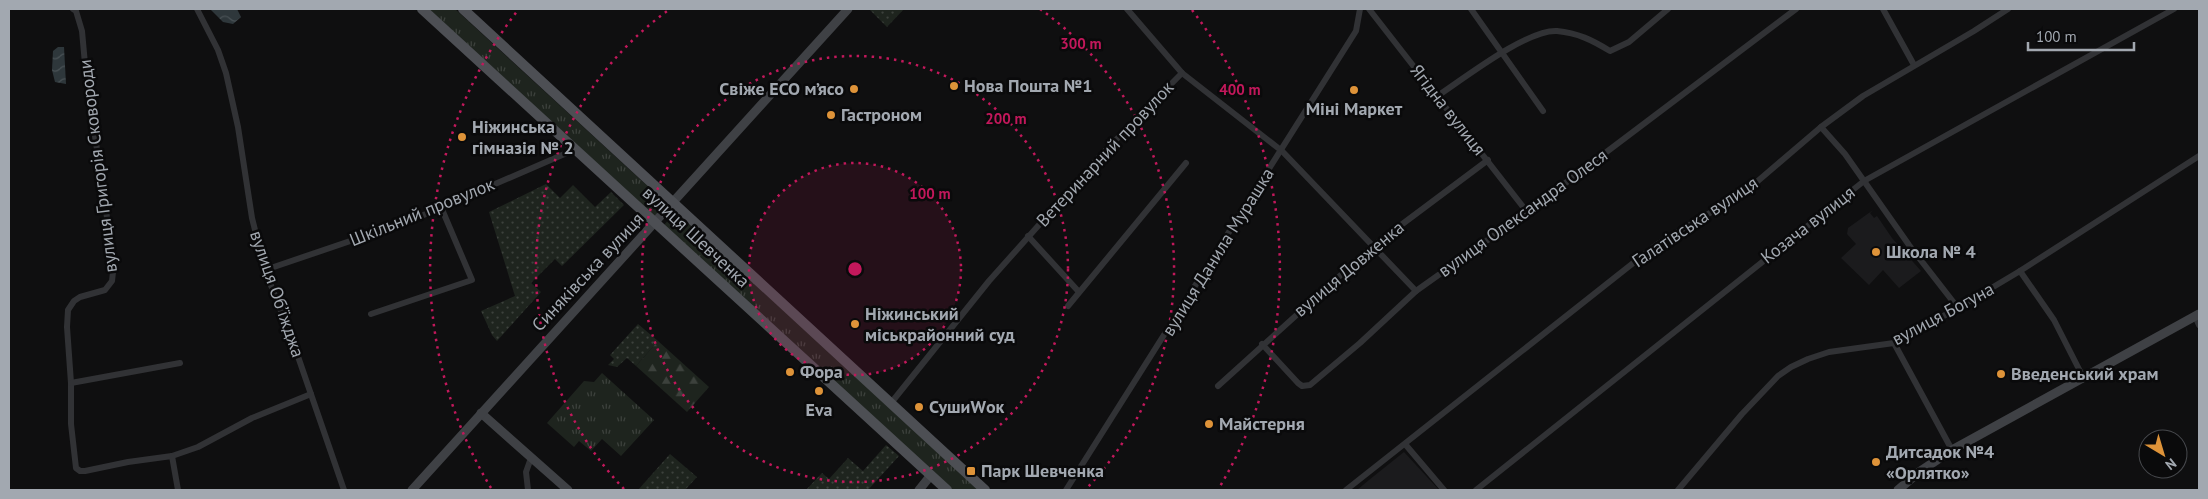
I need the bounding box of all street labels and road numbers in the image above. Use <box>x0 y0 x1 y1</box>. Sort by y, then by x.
street label: вулиця Григорія Сковороди <box>73 58 122 274</box>
street label: Ягідна вулиця <box>1406 60 1491 160</box>
street label: Ветеринарний провулок <box>1031 76 1179 231</box>
street label: вулиця Олександра Олеся <box>1433 143 1612 282</box>
street label: вулиця Данила Мурашка <box>1156 163 1279 340</box>
street label: Галатівська вулиця <box>1627 171 1762 272</box>
street label: Шкільний провулок <box>346 172 498 251</box>
street label: вулиця Шевченка <box>638 181 755 292</box>
street label: Козача вулиця <box>1756 181 1859 269</box>
street label: Синяківська вулиця <box>527 207 649 336</box>
street label: вулиця Довженка <box>1289 216 1409 321</box>
street label: вулиця Обʼїжджа <box>245 227 310 360</box>
street label: вулиця Богуна <box>1888 277 1998 350</box>

